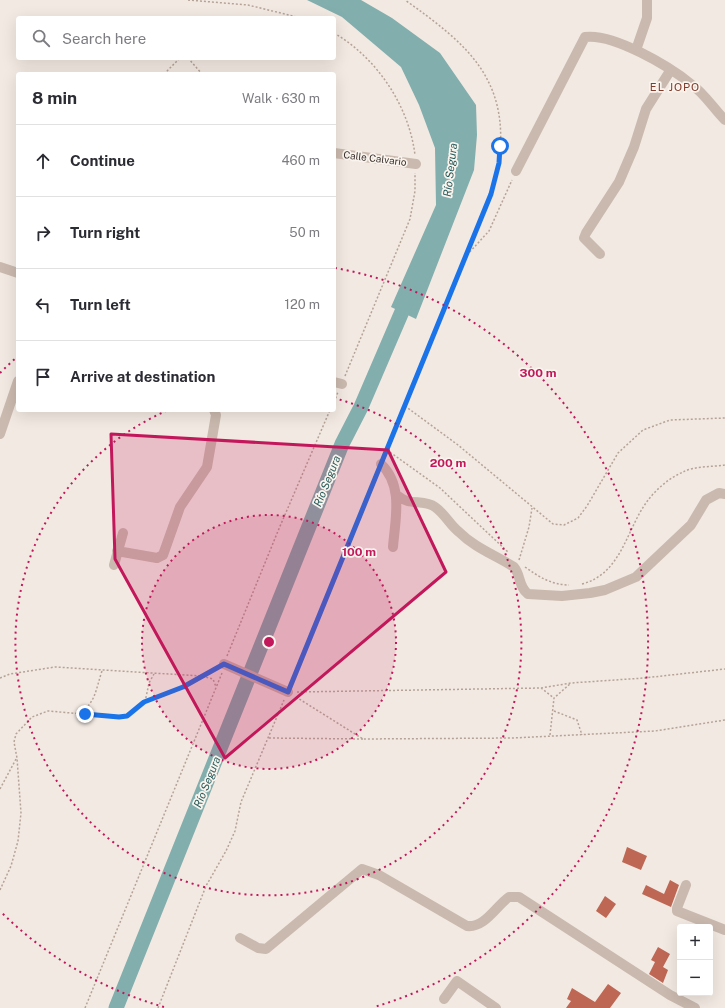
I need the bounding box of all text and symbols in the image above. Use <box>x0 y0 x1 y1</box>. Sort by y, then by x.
search box <box>16 16 336 60</box>
icon: search <box>30 27 52 49</box>
text: Search here <box>62 30 146 47</box>
district label: EL JOPO <box>650 81 700 93</box>
text: 8 min <box>32 88 77 108</box>
text: Walk · 630 m <box>242 91 320 106</box>
route start <box>491 137 509 155</box>
water label: Río Segura <box>441 142 459 198</box>
street label: Calle Calvario <box>343 148 408 168</box>
icon: ahead <box>32 150 54 172</box>
text: Continue <box>70 152 135 169</box>
text: 460 m <box>281 153 320 168</box>
icon: right <box>32 222 54 244</box>
text: Turn right <box>70 224 140 241</box>
text: 50 m <box>289 225 320 240</box>
icon: left <box>32 294 54 316</box>
text: Turn left <box>70 296 131 313</box>
text: 120 m <box>285 297 320 312</box>
icon: arrive <box>32 366 54 388</box>
text: 300 m <box>520 366 557 380</box>
text: Arrive at destination <box>70 368 215 385</box>
water label: Río Segura <box>311 454 343 508</box>
text: 200 m <box>430 456 466 470</box>
text: 100 m <box>342 545 376 559</box>
centre of rings <box>262 635 276 649</box>
route end <box>76 705 94 723</box>
water label: Río Segura <box>191 755 223 809</box>
map controls <box>677 924 713 996</box>
button: + <box>677 924 713 960</box>
button: − <box>677 960 713 996</box>

